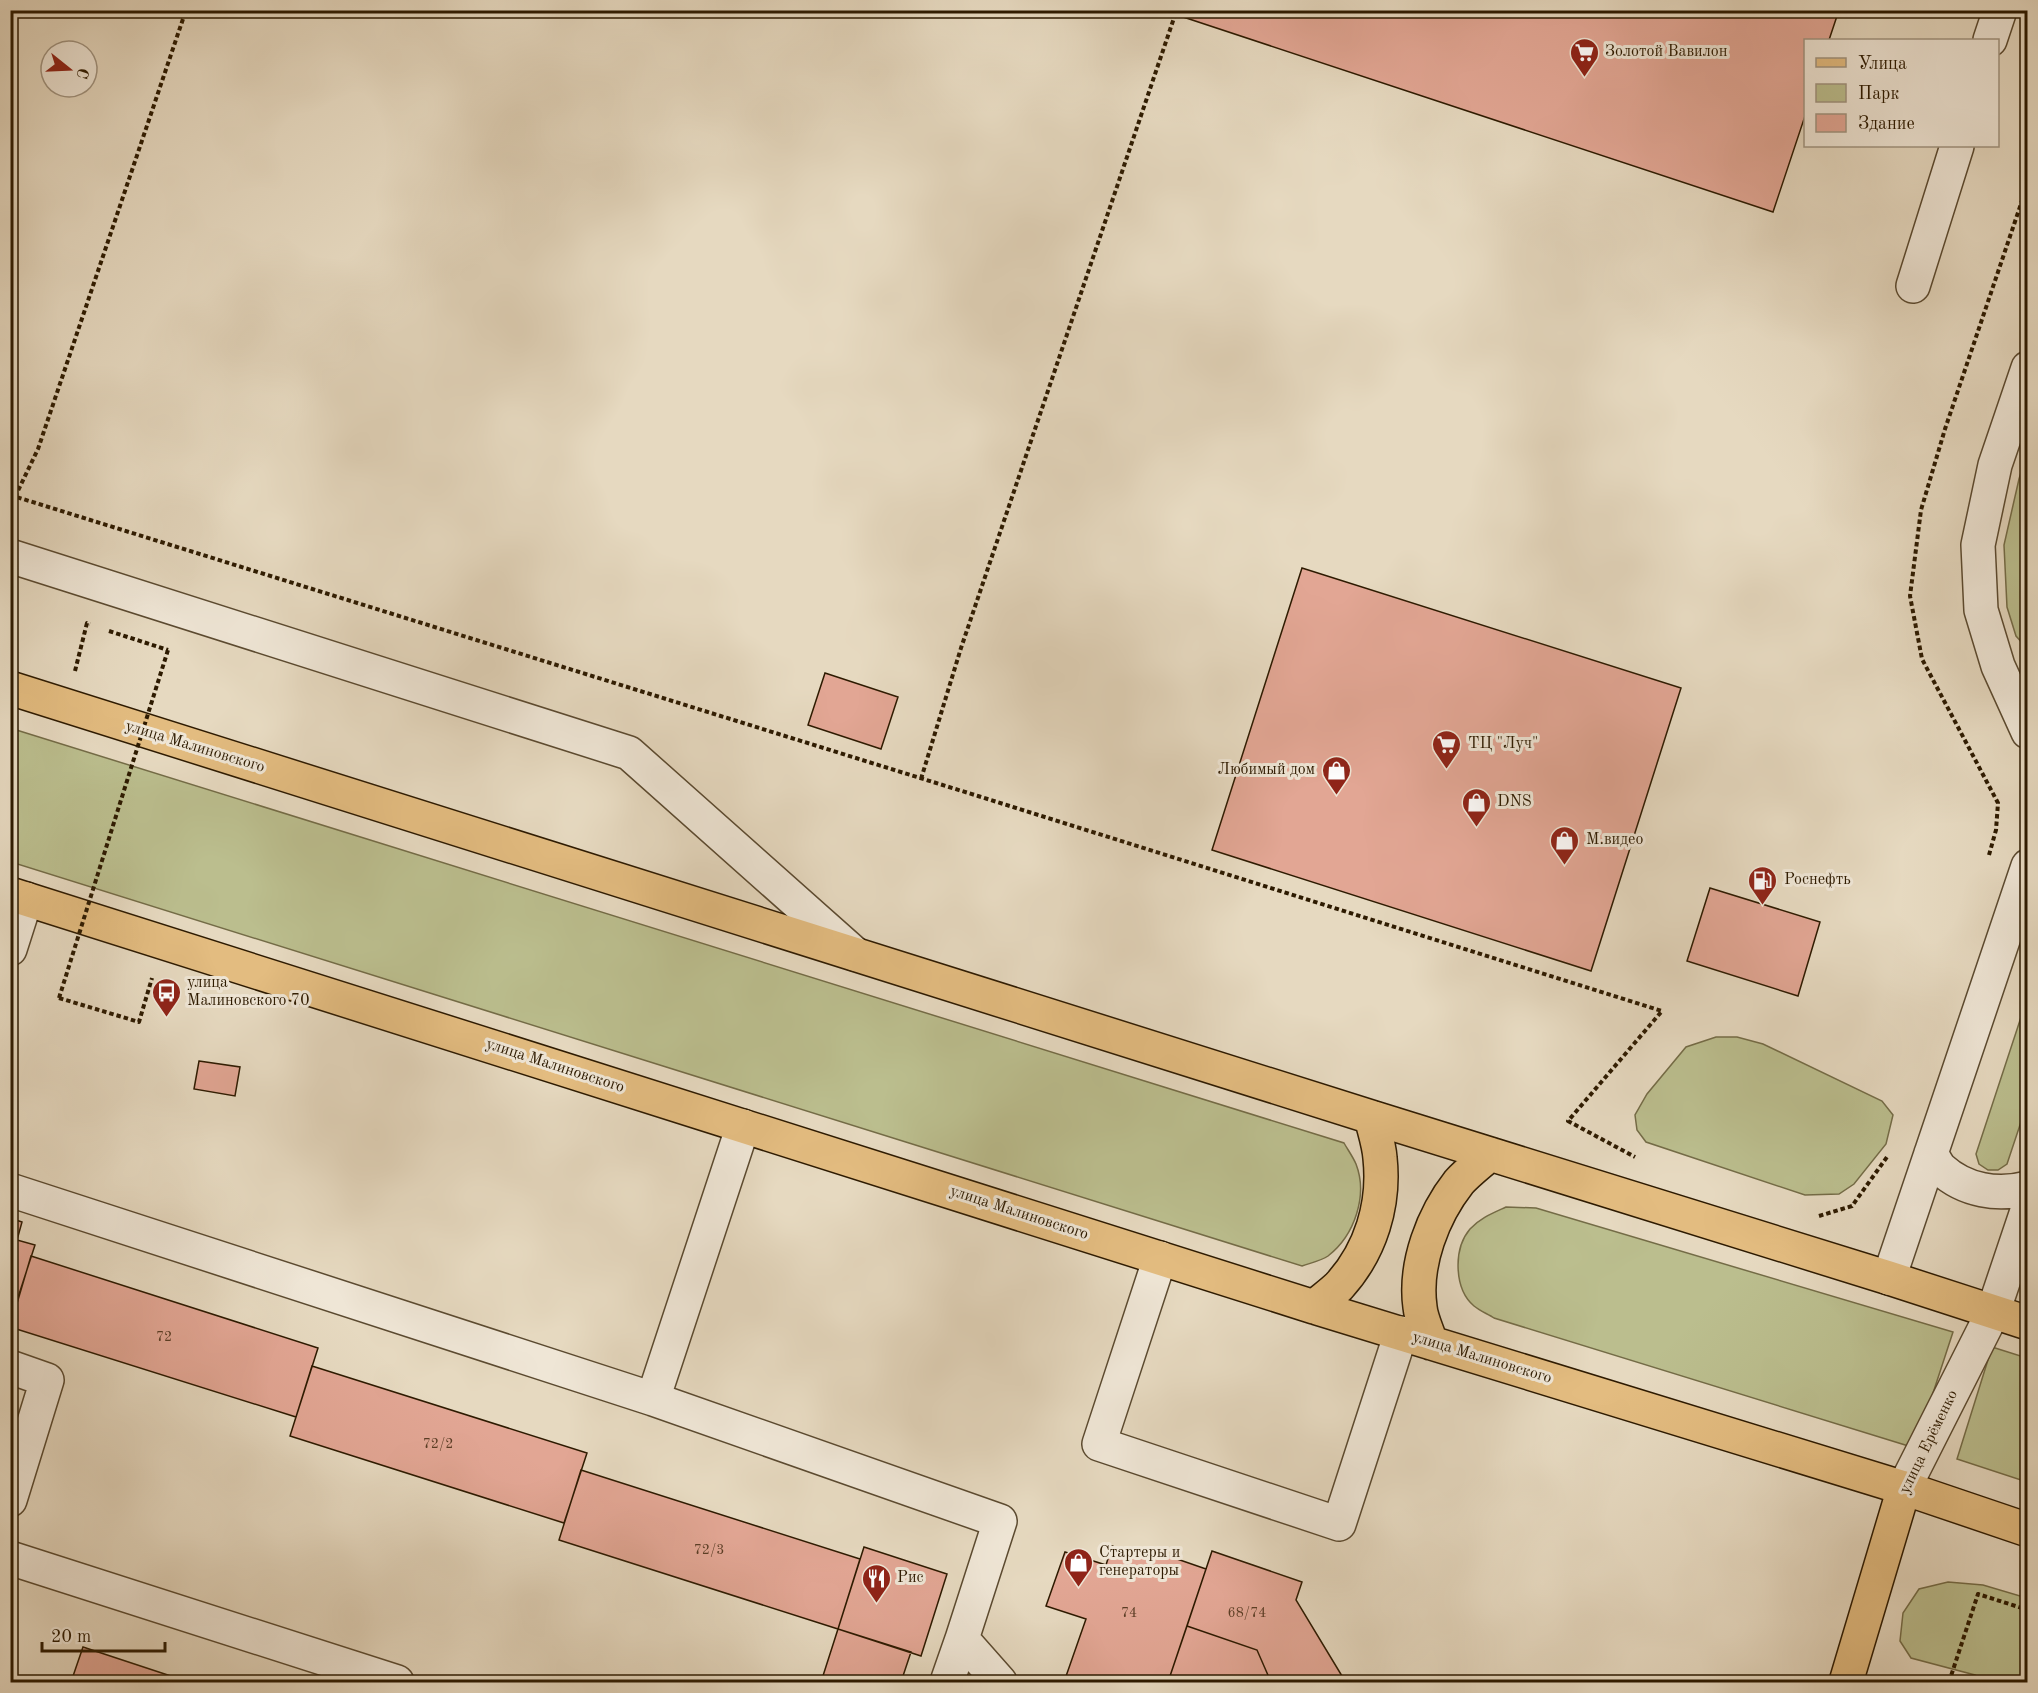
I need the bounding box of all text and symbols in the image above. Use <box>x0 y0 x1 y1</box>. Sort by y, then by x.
supermarket icon: Золотой Вавилон <box>1568 36 1600 78</box>
north arrow <box>39 39 99 99</box>
legend <box>1804 39 1999 147</box>
place label: Золотой Вавилон <box>1605 44 1728 60</box>
text: Улица <box>1858 55 1907 73</box>
text: С <box>72 66 91 81</box>
text: Парк <box>1858 85 1899 103</box>
text: Здание <box>1858 115 1915 133</box>
street label: улица Малиновского <box>123 718 267 776</box>
supermarket icon: ТЦ "Луч" <box>1431 728 1463 770</box>
place label: ТЦ "Луч" <box>1468 736 1538 752</box>
shop icon: Любимый дом <box>1320 754 1352 796</box>
place label: Любимый дом <box>1218 762 1315 778</box>
shop icon: DNS <box>1460 786 1492 828</box>
place label: DNS <box>1497 794 1532 810</box>
shop icon: М.видео <box>1549 824 1581 866</box>
place label: М.видео <box>1586 832 1643 848</box>
fuel station icon: Роснефть <box>1747 864 1779 906</box>
place label: Роснефть <box>1784 872 1851 888</box>
place label: улица Малиновского 70 <box>187 975 309 1009</box>
bus stop icon: улица Малиновского 70 <box>150 976 182 1018</box>
street label: улица Малиновского <box>484 1036 626 1096</box>
street label: улица Малиновского <box>948 1183 1090 1243</box>
street label: улица Малиновского <box>1410 1329 1554 1387</box>
house number: 72 <box>156 1330 172 1344</box>
street label: улица Ерёменко <box>1897 1387 1961 1496</box>
house number: 72/2 <box>423 1437 453 1451</box>
house number: 72/3 <box>694 1543 724 1557</box>
place label: Стартеры и генераторы <box>1099 1545 1180 1579</box>
shop icon: Стартеры и генераторы <box>1062 1546 1094 1588</box>
restaurant icon: Рис <box>860 1562 892 1604</box>
place label: Рис <box>897 1570 923 1586</box>
house number: 74 <box>1121 1606 1137 1620</box>
house number: 68/74 <box>1228 1606 1266 1620</box>
scale bar <box>42 1615 165 1653</box>
text: 20 m <box>51 1628 91 1646</box>

